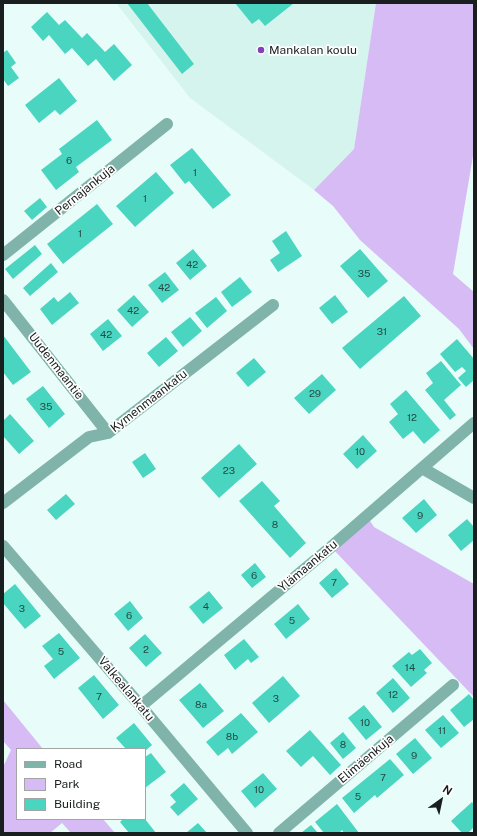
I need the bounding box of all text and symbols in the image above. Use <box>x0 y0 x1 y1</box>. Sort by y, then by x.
place label: Mankalan koulu <box>269 43 357 57</box>
marker: Mankalan koulu <box>256 45 266 55</box>
house number: 6 <box>66 155 72 167</box>
street label: Pernajankuja <box>52 162 118 218</box>
house number: 1 <box>193 167 197 179</box>
house number: 1 <box>143 193 147 205</box>
house number: 1 <box>78 228 82 240</box>
house number: 42 <box>186 259 198 271</box>
house number: 35 <box>358 268 370 280</box>
house number: 42 <box>158 282 170 294</box>
house number: 42 <box>127 305 139 317</box>
house number: 31 <box>377 326 387 338</box>
house number: 42 <box>100 329 112 341</box>
street label: Uudenmaantie <box>25 330 87 402</box>
street label: Kymenmaankatu <box>108 367 190 435</box>
house number: 29 <box>309 388 321 400</box>
house number: 35 <box>40 401 52 413</box>
house number: 12 <box>407 412 417 424</box>
house number: 10 <box>355 446 365 458</box>
house number: 23 <box>223 465 235 477</box>
house number: 9 <box>417 510 423 522</box>
house number: 8 <box>272 519 278 531</box>
street label: Ylämaankatu <box>276 537 340 595</box>
house number: 6 <box>251 570 257 582</box>
house number: 7 <box>331 577 337 589</box>
house number: 4 <box>203 601 209 613</box>
house number: 3 <box>19 603 25 615</box>
house number: 6 <box>126 610 132 622</box>
house number: 5 <box>289 615 295 627</box>
house number: 2 <box>143 644 149 656</box>
house number: 5 <box>58 646 64 658</box>
street label: Valkealankatu <box>95 654 157 724</box>
house number: 14 <box>405 662 415 674</box>
house number: 12 <box>388 689 398 701</box>
house number: 7 <box>96 691 102 703</box>
house number: 3 <box>273 693 279 705</box>
house number: 8a <box>195 699 207 711</box>
house number: 10 <box>360 717 370 729</box>
house number: 11 <box>438 725 446 737</box>
house number: 8b <box>226 731 238 743</box>
street label: Elimäenkuja <box>335 732 397 786</box>
house number: 8 <box>340 739 346 751</box>
legend <box>16 748 146 820</box>
house number: 9 <box>411 750 417 762</box>
text: Road <box>54 757 82 771</box>
house number: 7 <box>380 772 386 784</box>
text: Park <box>54 777 80 791</box>
north arrow <box>421 780 461 820</box>
text: N <box>441 783 454 797</box>
house number: 10 <box>254 784 264 796</box>
house number: 5 <box>355 791 361 803</box>
text: Building <box>54 797 100 811</box>

